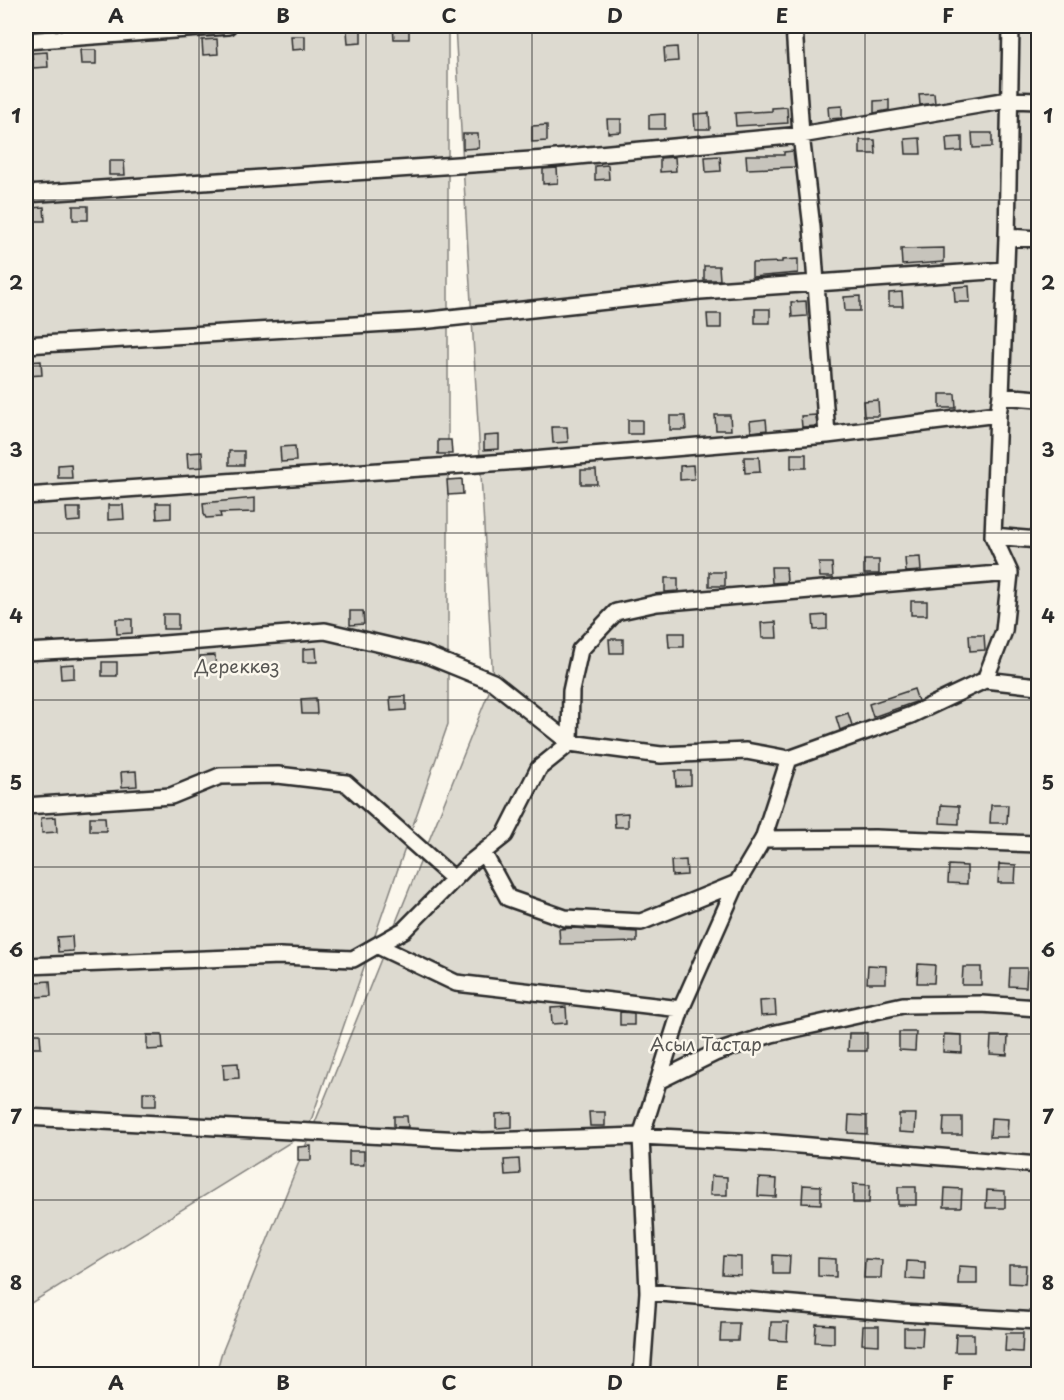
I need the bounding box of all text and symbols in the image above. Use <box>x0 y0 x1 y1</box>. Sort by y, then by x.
text: A <box>108 0 124 30</box>
text: B <box>276 0 290 30</box>
text: C <box>441 0 457 30</box>
text: D <box>607 0 623 30</box>
text: E <box>776 0 788 30</box>
text: F <box>942 0 954 30</box>
text: 1 <box>11 100 21 130</box>
text: 1 <box>1043 100 1053 130</box>
text: 2 <box>9 267 23 297</box>
text: 2 <box>1041 267 1055 297</box>
text: 3 <box>9 434 23 464</box>
text: 3 <box>1041 434 1055 464</box>
text: 4 <box>9 600 23 630</box>
text: 4 <box>1041 600 1055 630</box>
park label: Дереккөз <box>194 652 279 679</box>
text: 5 <box>10 767 22 797</box>
text: 5 <box>1042 767 1054 797</box>
text: 6 <box>9 934 23 964</box>
text: 6 <box>1041 934 1055 964</box>
park label: Асыл Тастар <box>650 1030 762 1057</box>
text: 7 <box>10 1101 22 1131</box>
text: 7 <box>1042 1101 1054 1131</box>
text: 8 <box>10 1267 22 1297</box>
text: 8 <box>1042 1267 1054 1297</box>
text: A <box>108 1367 124 1397</box>
text: B <box>276 1367 290 1397</box>
text: C <box>441 1367 457 1397</box>
text: D <box>607 1367 623 1397</box>
text: E <box>776 1367 788 1397</box>
text: F <box>942 1367 954 1397</box>

